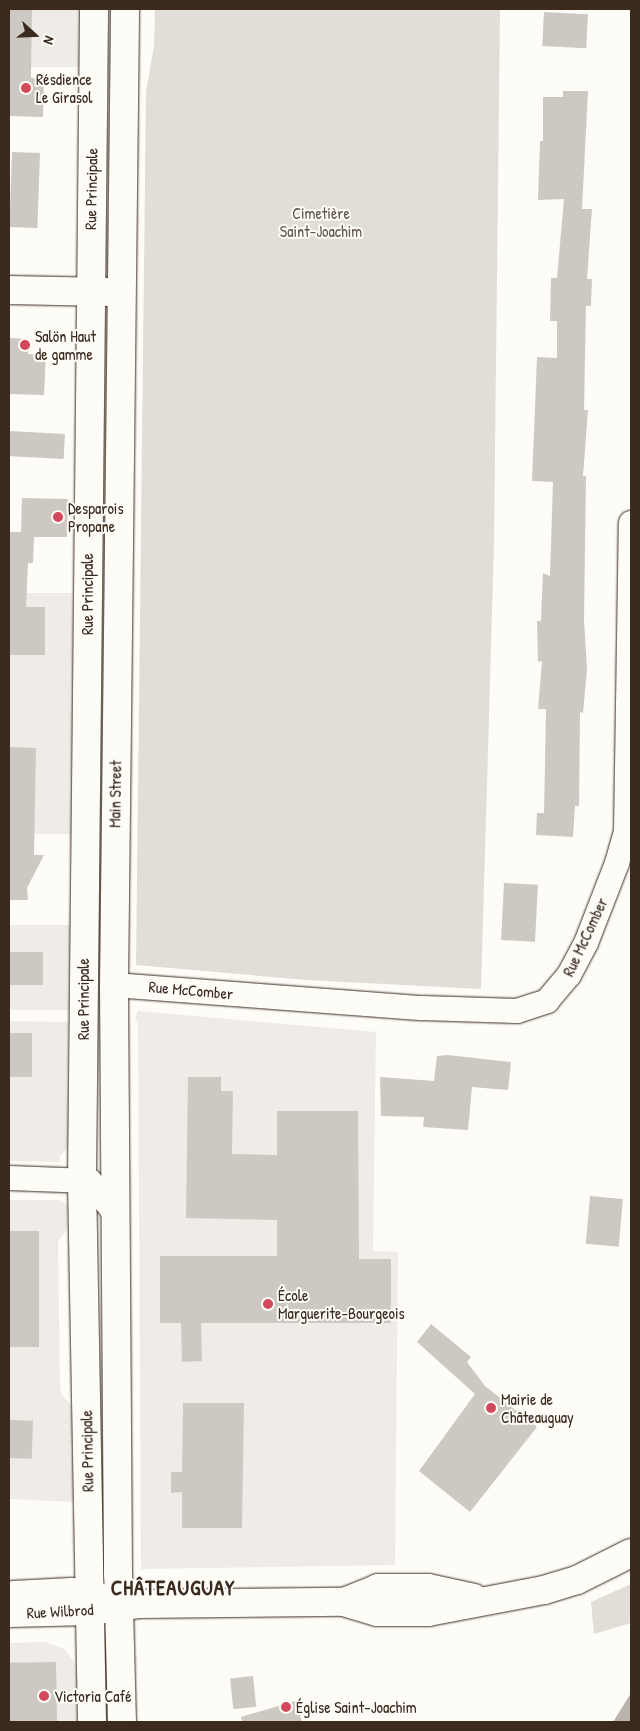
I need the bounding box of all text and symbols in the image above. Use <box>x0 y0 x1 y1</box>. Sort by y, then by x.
north arrow <box>10 10 60 60</box>
text: N <box>39 34 60 47</box>
place label: Résdience Le Girasol <box>36 69 93 107</box>
marker: Résdience Le Girasol <box>20 82 32 94</box>
street label: Rue Principale <box>81 148 101 230</box>
park label: Cimetière Saint-Joachim <box>280 203 362 241</box>
place label: Salön Haut de gamme <box>35 326 96 364</box>
marker: Salön Haut de gamme <box>19 339 31 351</box>
place label: Desparois Propane <box>68 498 124 536</box>
marker: Desparois Propane <box>52 511 64 523</box>
street label: Rue Principale <box>77 553 97 635</box>
street label: Main Street <box>105 760 125 828</box>
street label: Rue McComber <box>558 895 612 979</box>
street label: Rue Principale <box>73 958 93 1040</box>
street label: Rue McComber <box>148 977 234 1003</box>
place label: École Marguerite-Bourgeois <box>278 1285 405 1323</box>
marker: École Marguerite-Bourgeois <box>262 1298 274 1310</box>
place label: Mairie de Châteauguay <box>501 1389 574 1427</box>
marker: Mairie de Châteauguay <box>485 1402 497 1414</box>
street label: Rue Principale <box>77 1410 97 1492</box>
district label: CHÂTEAUGUAY <box>109 1575 237 1601</box>
street label: Rue Wilbrod <box>26 1600 94 1622</box>
place label: Victoria Café <box>54 1686 132 1706</box>
marker: Victoria Café <box>38 1690 50 1702</box>
place label: Église Saint-Joachim <box>296 1697 417 1717</box>
marker: Église Saint-Joachim <box>280 1701 292 1713</box>

